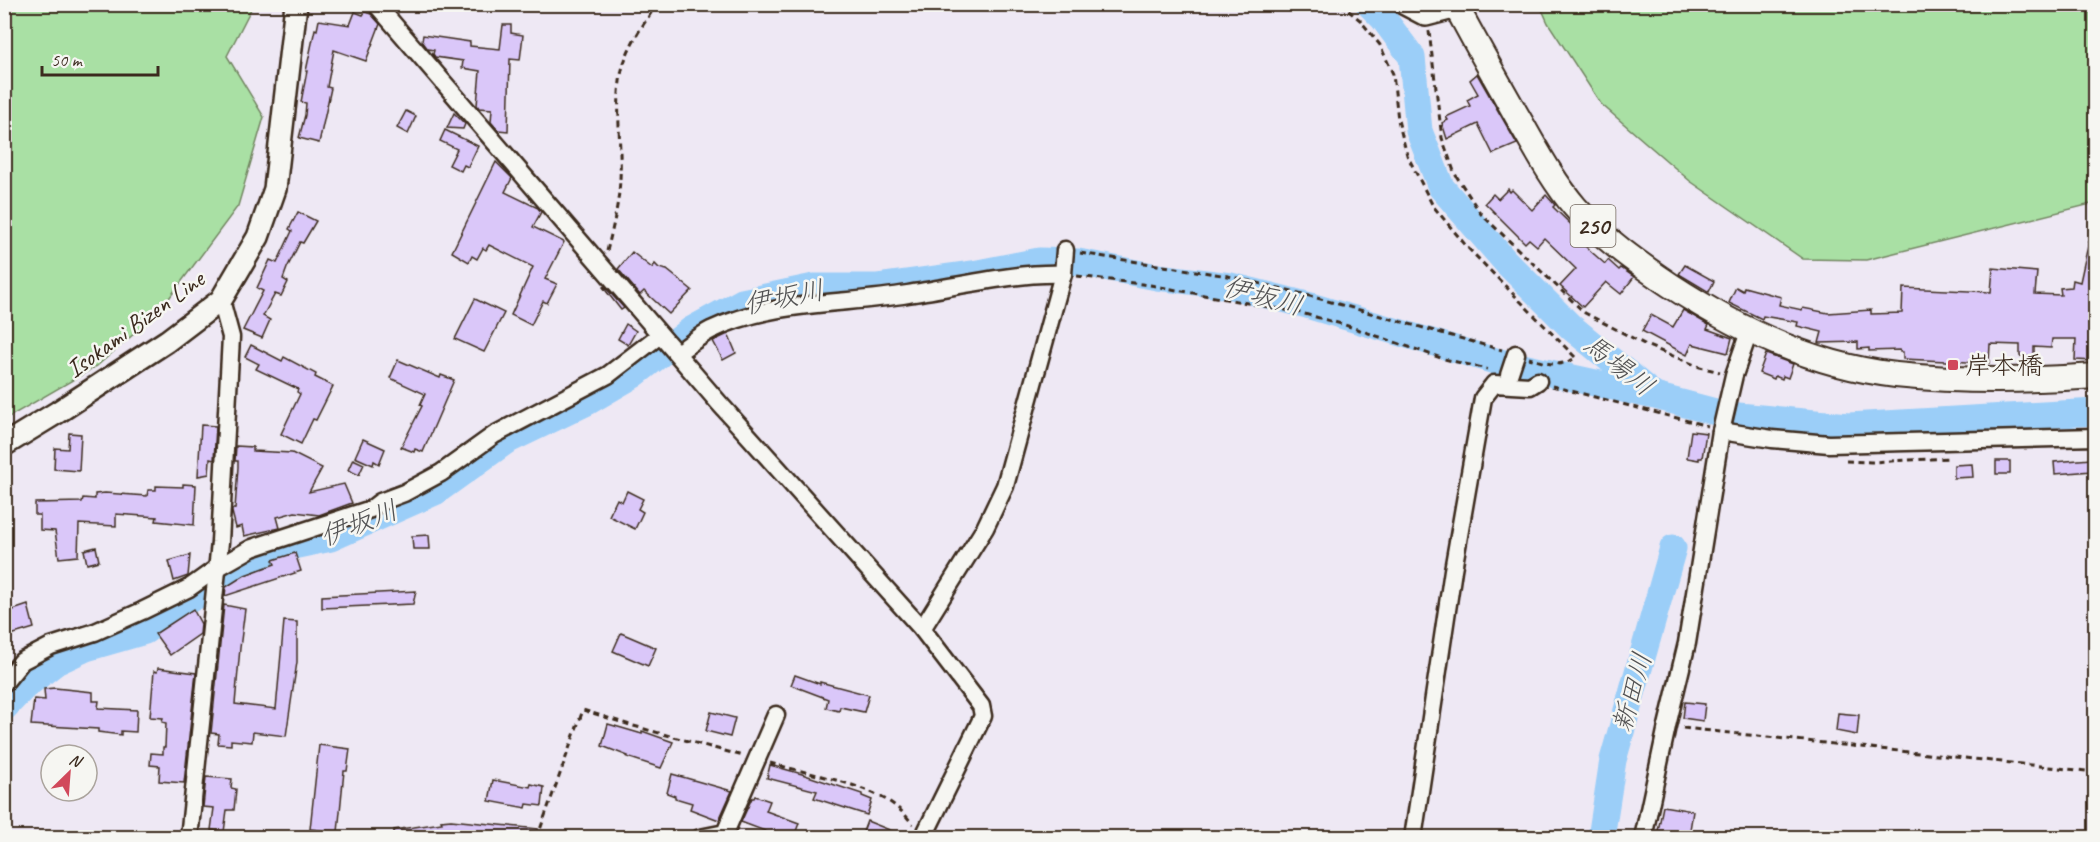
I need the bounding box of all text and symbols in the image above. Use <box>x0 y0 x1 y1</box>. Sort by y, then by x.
scale bar <box>42 39 158 77</box>
text: 50 m <box>51 49 84 71</box>
road number: 250 <box>1570 205 1616 247</box>
street label: Isokami Bizen Line <box>59 261 213 385</box>
water label: 伊坂川 <box>1219 269 1307 323</box>
water label: 伊坂川 <box>741 273 827 321</box>
water label: 馬場川 <box>1577 327 1661 403</box>
place label: 岸本橋 <box>1965 349 2043 382</box>
marker: 岸本橋 <box>1946 358 1960 372</box>
water label: 伊坂川 <box>315 493 403 553</box>
water label: 新田川 <box>1604 648 1660 736</box>
north arrow <box>39 743 99 803</box>
text: N <box>66 749 86 773</box>

